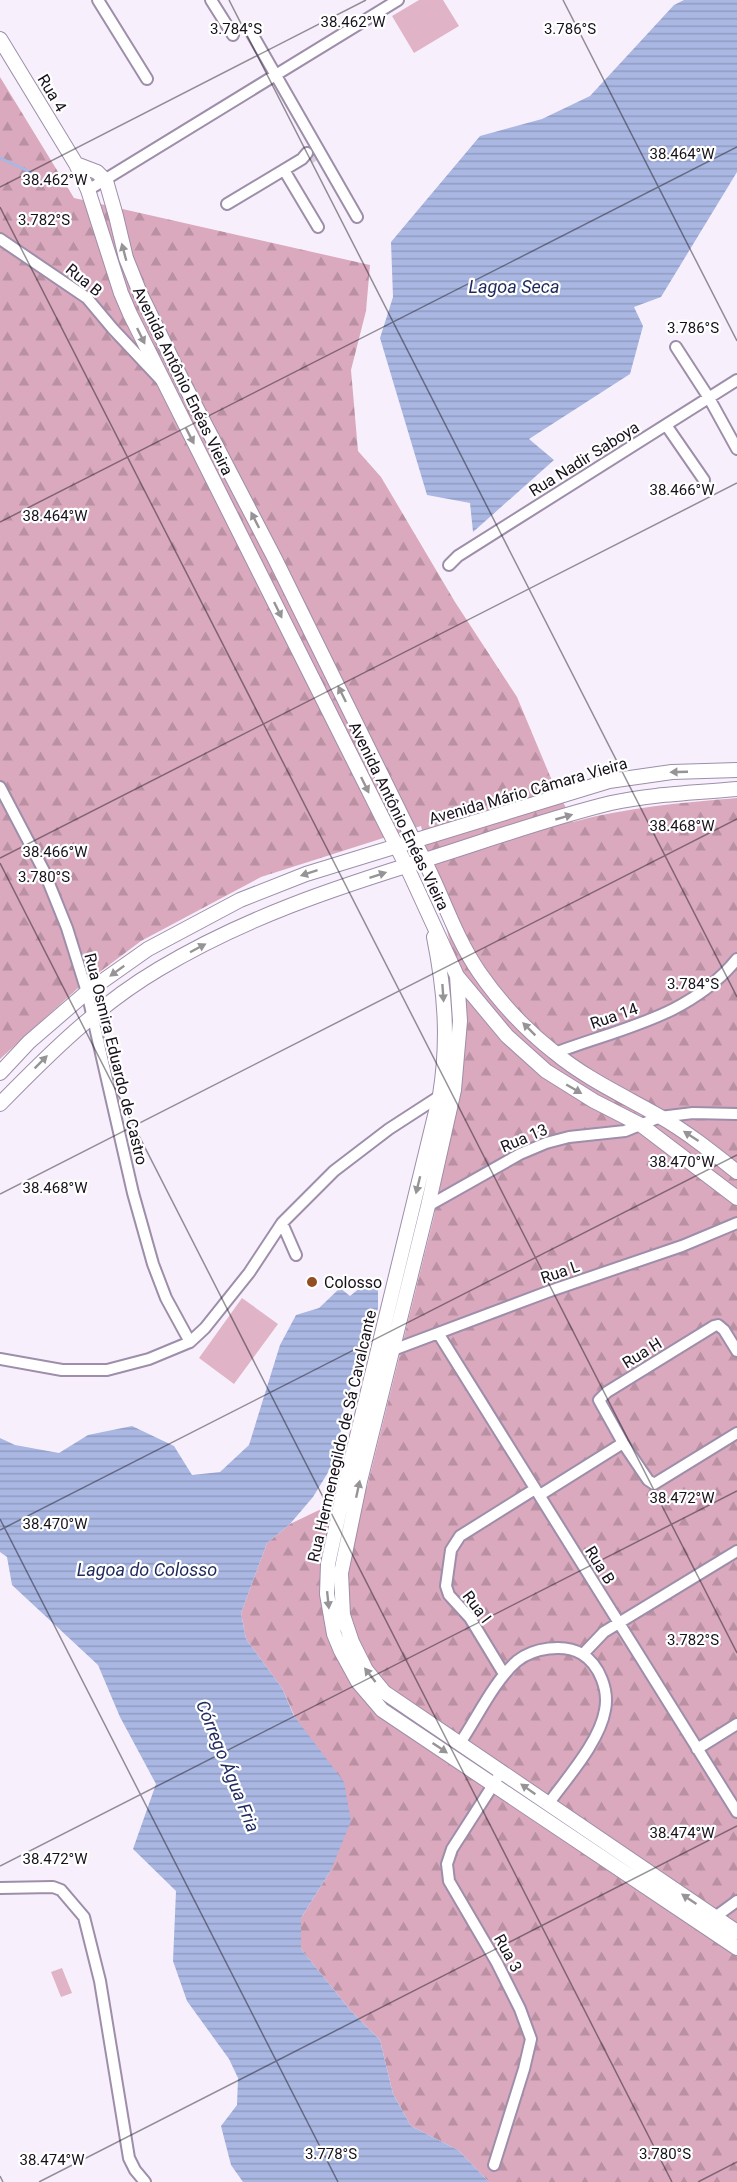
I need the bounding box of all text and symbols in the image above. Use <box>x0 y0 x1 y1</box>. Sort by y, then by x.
text: 38.462°W <box>320 13 386 31</box>
text: 3.784°S <box>210 20 262 38</box>
text: 3.786°S <box>544 20 596 38</box>
street label: Rua 4 <box>33 71 71 115</box>
text: 38.464°W <box>649 145 715 163</box>
text: 38.462°W <box>22 171 88 189</box>
text: 3.782°S <box>18 211 70 229</box>
one-way arrow <box>119 243 128 261</box>
street label: Rua B <box>62 260 106 300</box>
water label: Lagoa Seca <box>469 276 559 297</box>
street label: Avenida Antônio Enéas Vieira <box>129 284 237 478</box>
text: 3.786°S <box>667 319 719 337</box>
one-way arrow <box>136 328 146 345</box>
street label: Rua Nadir Saboya <box>525 418 643 500</box>
one-way arrow <box>185 428 195 445</box>
text: 38.466°W <box>649 481 715 499</box>
text: 38.464°W <box>22 507 88 525</box>
one-way arrow <box>250 511 260 528</box>
one-way arrow <box>273 601 283 618</box>
one-way arrow <box>337 686 347 703</box>
street label: Avenida Antônio Enéas Vieira <box>345 719 453 913</box>
street label: Avenida Mário Câmara Vieira <box>427 754 629 828</box>
one-way arrow <box>669 767 688 776</box>
one-way arrow <box>360 776 369 793</box>
one-way arrow <box>556 812 574 821</box>
text: 38.468°W <box>649 817 715 835</box>
text: 38.466°W <box>22 843 88 861</box>
text: 3.780°S <box>18 868 70 886</box>
one-way arrow <box>300 869 318 878</box>
one-way arrow <box>369 869 387 879</box>
one-way arrow <box>190 943 207 953</box>
street label: Rua Osmira Eduardo de Castro <box>80 951 152 1167</box>
one-way arrow <box>110 965 126 977</box>
text: 3.784°S <box>667 975 719 993</box>
one-way arrow <box>439 983 448 1002</box>
street label: Rua 14 <box>588 999 640 1033</box>
one-way arrow <box>522 1022 536 1036</box>
one-way arrow <box>34 1056 48 1070</box>
one-way arrow <box>566 1084 583 1094</box>
street label: Rua 13 <box>498 1120 550 1156</box>
one-way arrow <box>683 1131 699 1142</box>
text: 38.470°W <box>649 1153 715 1171</box>
one-way arrow <box>413 1175 423 1194</box>
text: 38.468°W <box>22 1179 88 1197</box>
street label: Rua L <box>538 1256 582 1287</box>
place label: Colosso <box>324 1273 382 1292</box>
marker: Colosso <box>305 1275 319 1289</box>
street label: Rua Hermenegildo de Sá Cavalcante <box>304 1308 380 1564</box>
street label: Rua H <box>619 1334 665 1372</box>
one-way arrow <box>354 1479 363 1498</box>
text: 38.472°W <box>649 1489 715 1507</box>
text: 38.470°W <box>22 1515 88 1533</box>
street label: Rua B <box>581 1542 619 1588</box>
water label: Lagoa do Colosso <box>77 1559 217 1580</box>
street label: Rua I <box>459 1587 495 1627</box>
one-way arrow <box>324 1590 333 1609</box>
text: 3.782°S <box>667 1631 719 1649</box>
one-way arrow <box>365 1668 377 1683</box>
water label: Córrego Água Fria <box>192 1697 264 1835</box>
one-way arrow <box>432 1743 448 1754</box>
one-way arrow <box>520 1784 536 1795</box>
text: 38.474°W <box>649 1824 715 1842</box>
text: 38.472°W <box>22 1850 88 1868</box>
one-way arrow <box>681 1893 697 1905</box>
street label: Rua 3 <box>490 1931 526 1975</box>
text: 3.778°S <box>305 2145 357 2163</box>
text: 3.780°S <box>639 2145 691 2163</box>
text: 38.474°W <box>19 2151 85 2169</box>

